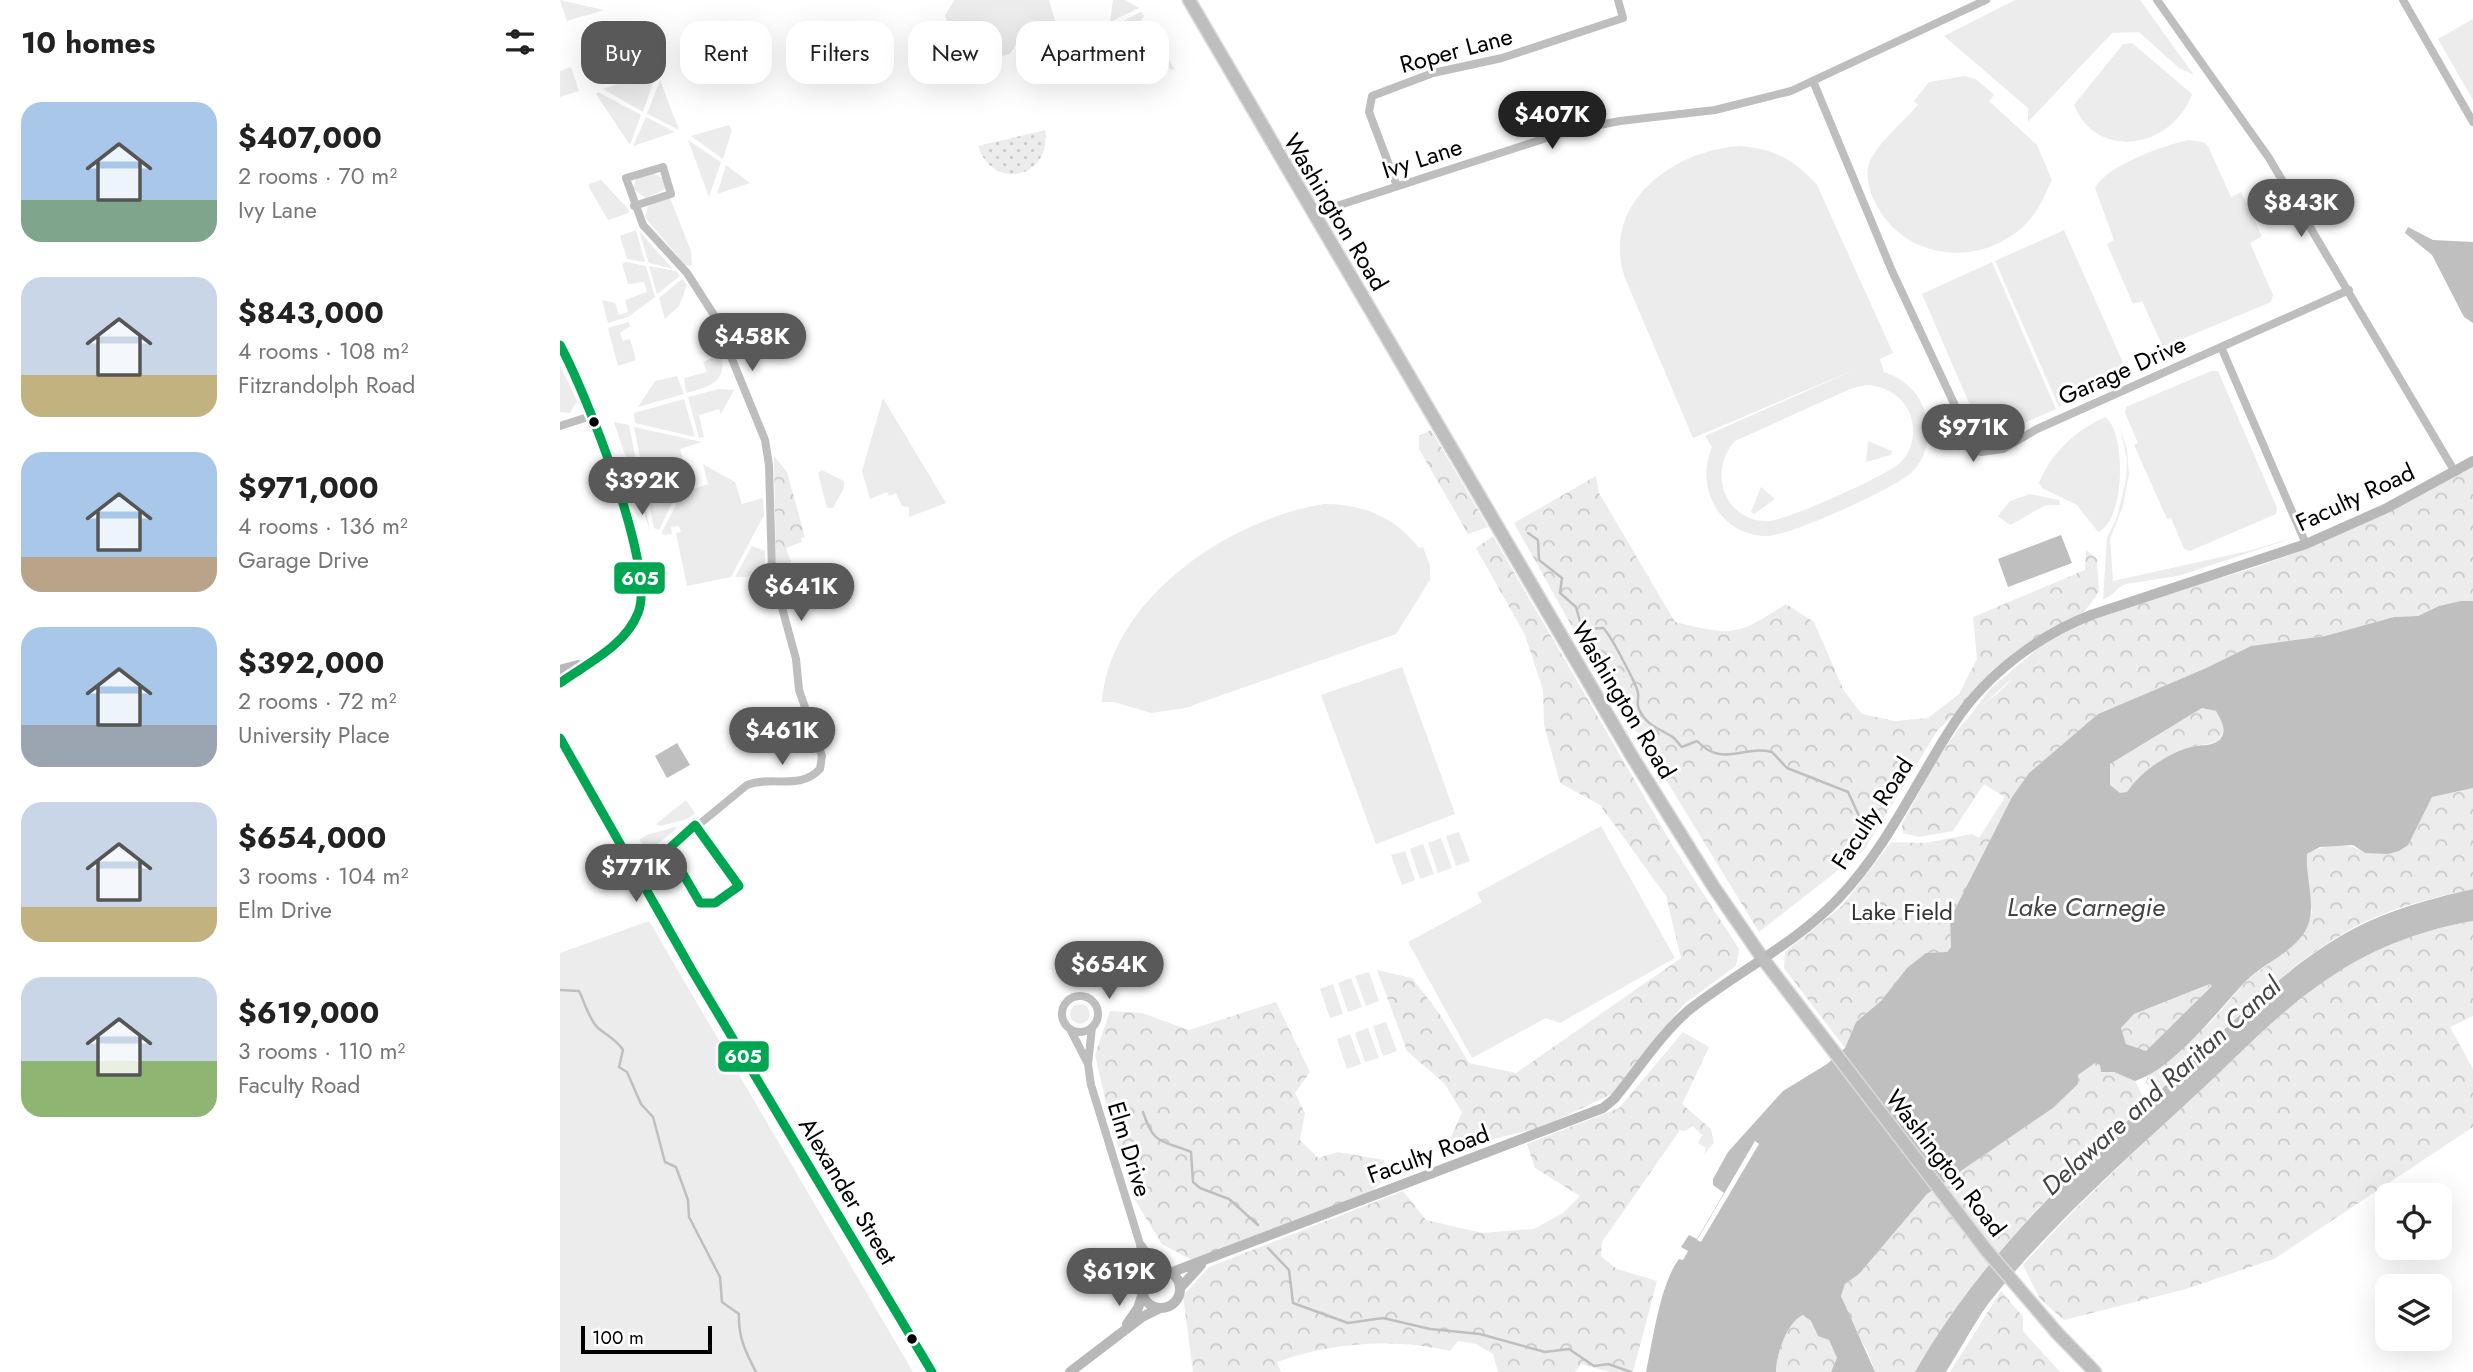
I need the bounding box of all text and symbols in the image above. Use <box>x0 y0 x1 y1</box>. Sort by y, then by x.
street label: Roper Lane <box>1396 18 1516 82</box>
text: 10 homes <box>21 21 155 64</box>
chip: Buy <box>581 21 666 84</box>
chip: Rent <box>680 21 772 84</box>
chip: Filters <box>786 21 894 84</box>
chip: New <box>908 21 1002 84</box>
chip: Apartment <box>1016 21 1169 84</box>
icon: filters <box>501 23 539 61</box>
pin: $407K <box>1503 92 1601 151</box>
text: $407K <box>1514 97 1590 131</box>
text: $407,000 <box>238 116 382 159</box>
street label: Washington Road <box>1275 127 1397 297</box>
street label: Ivy Lane <box>1377 129 1467 187</box>
icon: home <box>77 130 161 214</box>
text: 2 rooms · 70 m² <box>238 159 397 193</box>
pin: $843K <box>2252 180 2350 239</box>
text: $843K <box>2263 185 2339 219</box>
text: Ivy Lane <box>238 193 317 227</box>
text: $843,000 <box>238 291 384 334</box>
icon: home <box>77 305 161 389</box>
pin: $458K <box>703 314 801 373</box>
text: $458K <box>714 319 790 353</box>
street label: Garage Drive <box>2053 326 2191 414</box>
text: 4 rooms · 108 m² <box>238 334 408 368</box>
text: Fitzrandolph Road <box>238 368 415 402</box>
pin: $971K <box>1924 405 2022 464</box>
text: $971K <box>1938 410 2008 444</box>
unlabelled marker <box>587 415 601 429</box>
street label: Faculty Road <box>2290 454 2420 540</box>
pin: $392K <box>593 458 691 517</box>
text: $392K <box>604 463 680 497</box>
text: $971,000 <box>238 466 379 509</box>
icon: home <box>77 480 161 564</box>
text: 4 rooms · 136 m² <box>238 509 408 543</box>
text: Garage Drive <box>238 543 369 577</box>
line badge: 605 <box>613 561 666 595</box>
pin: $641K <box>752 564 850 623</box>
text: 605 <box>621 565 659 592</box>
text: $641K <box>764 569 838 603</box>
street label: Washington Road <box>1563 615 1685 785</box>
text: $392,000 <box>238 641 384 684</box>
icon: home <box>77 655 161 739</box>
text: 2 rooms · 72 m² <box>238 684 397 718</box>
pin: $461K <box>733 708 831 767</box>
text: $461K <box>745 713 819 747</box>
text: University Place <box>238 718 390 752</box>
street label: Faculty Road <box>1823 750 1921 876</box>
text: $654,000 <box>238 816 386 859</box>
icon: home <box>77 830 161 914</box>
pin: $771K <box>587 844 685 904</box>
text: $771K <box>601 850 671 884</box>
text: 3 rooms · 104 m² <box>238 859 408 893</box>
water label: Lake Carnegie <box>2007 888 2165 926</box>
text: Elm Drive <box>238 893 332 927</box>
park label: Lake Field <box>1851 894 1953 929</box>
pin: $654K <box>1060 942 1158 1001</box>
text: $654K <box>1071 947 1147 981</box>
water label: Delaware and Raritan Canal <box>2033 967 2290 1204</box>
text: $619,000 <box>238 991 379 1034</box>
icon: home <box>77 1005 161 1089</box>
text: 3 rooms · 110 m² <box>238 1034 405 1068</box>
line badge: 605 <box>717 1040 770 1073</box>
text: 605 <box>724 1043 762 1070</box>
text: Faculty Road <box>238 1068 360 1102</box>
street label: Washington Road <box>1877 1082 2015 1244</box>
street label: Elm Drive <box>1099 1097 1161 1201</box>
street label: Alexander Street <box>790 1111 906 1271</box>
street label: Faculty Road <box>1362 1116 1494 1192</box>
map controls <box>2375 1183 2452 1351</box>
button: locate <box>2375 1183 2452 1260</box>
pin: $619K <box>1070 1248 1168 1308</box>
text: $619K <box>1083 1254 1155 1288</box>
button: layers <box>2375 1274 2452 1351</box>
scale bar <box>581 1323 712 1355</box>
text: 100 m <box>592 1324 644 1351</box>
unlabelled marker <box>905 1332 919 1346</box>

